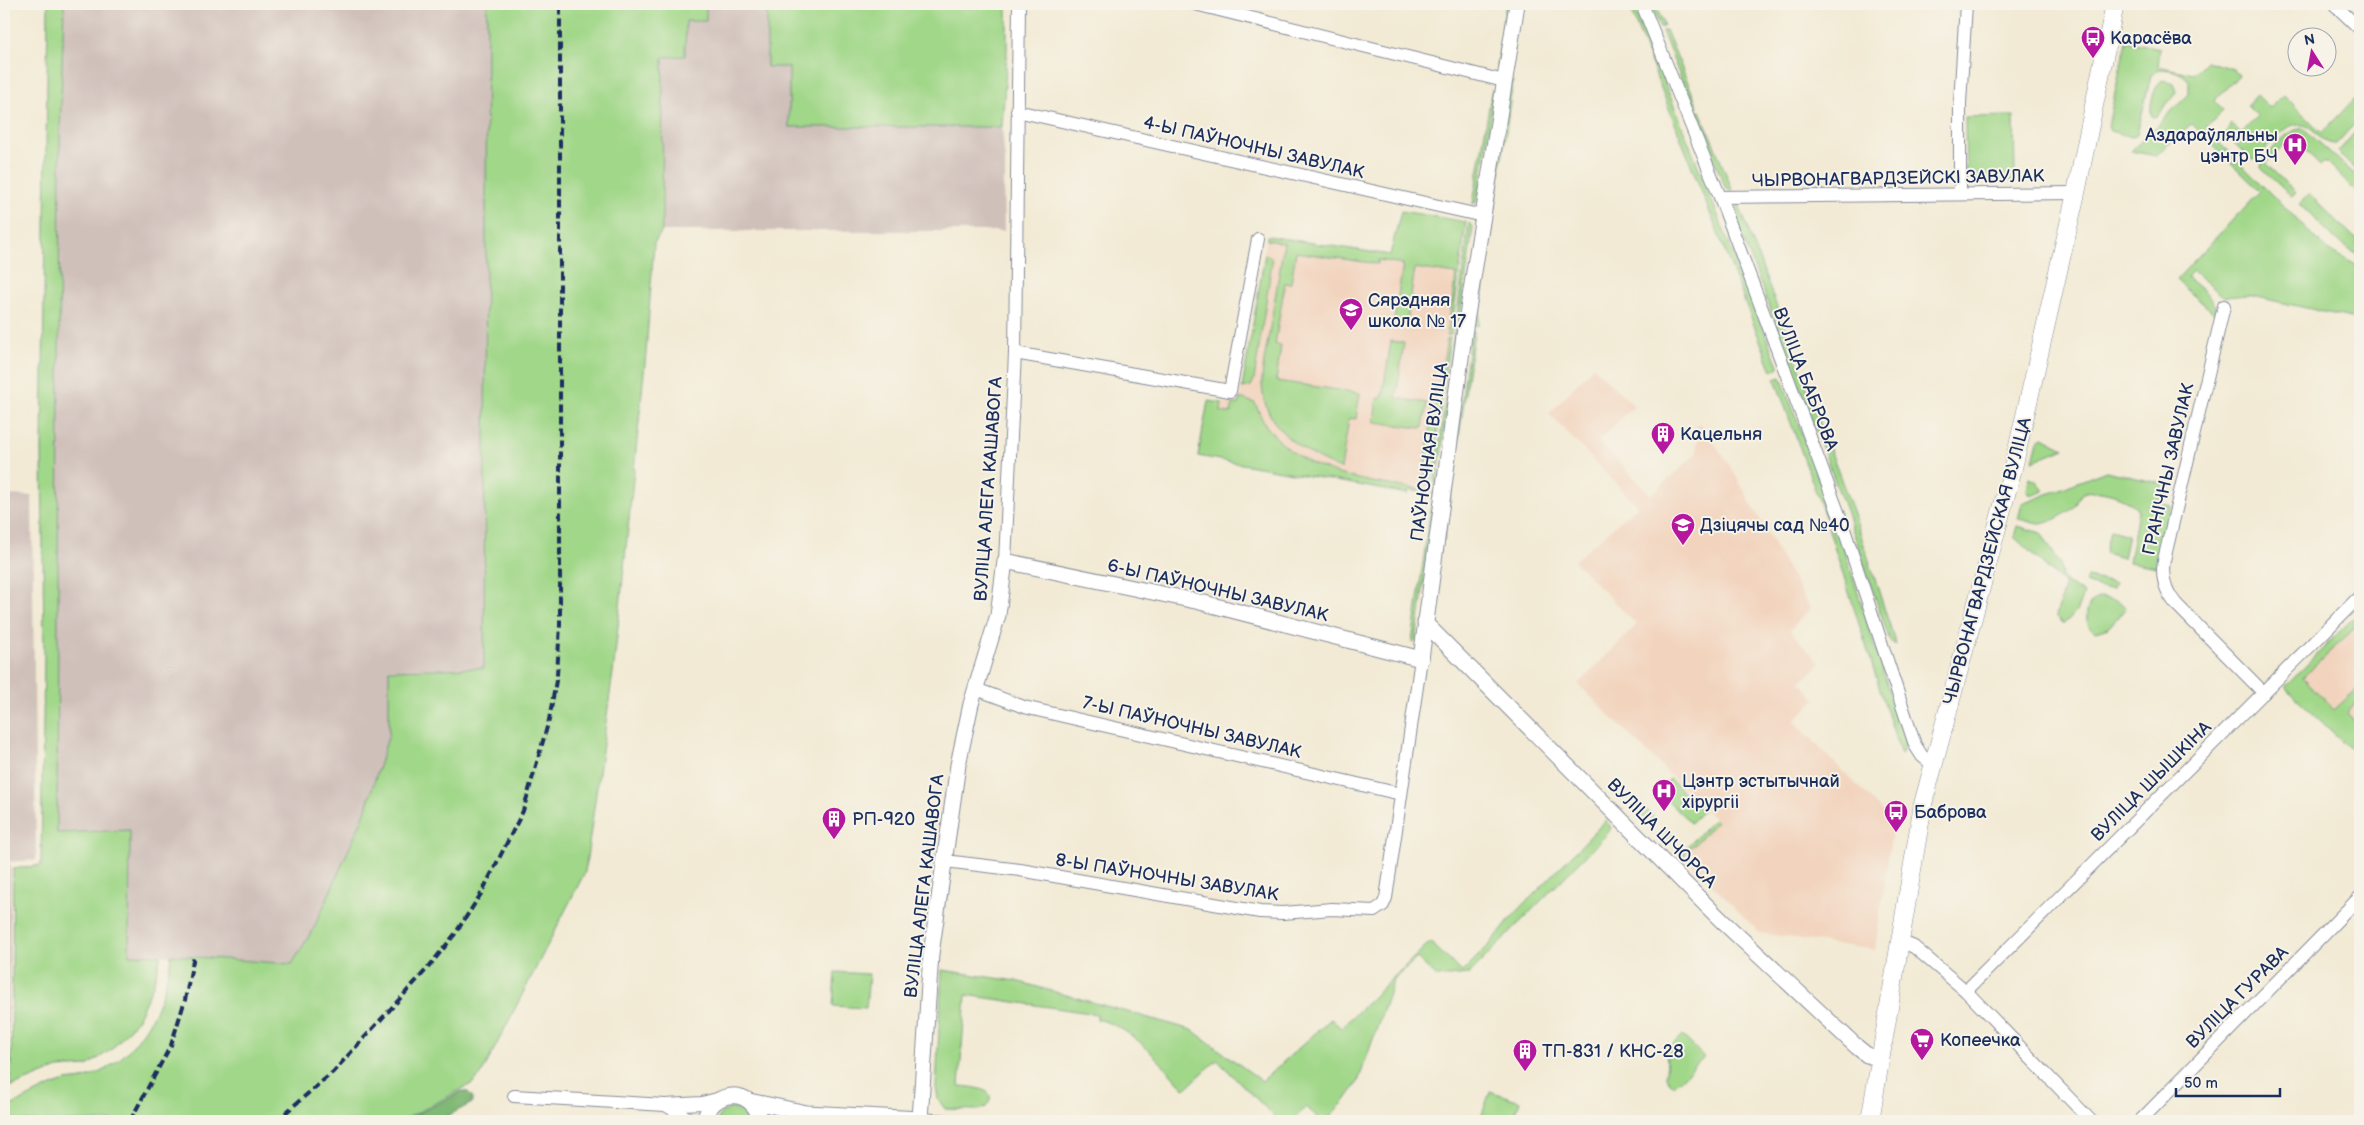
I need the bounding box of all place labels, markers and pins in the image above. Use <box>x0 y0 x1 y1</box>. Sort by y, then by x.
bus stop icon: Карасёва <box>2080 25 2106 59</box>
place label: Карасёва <box>2110 28 2192 49</box>
place label: Аздараўляльны цэнтр БЧ <box>2144 125 2278 167</box>
hospital icon: Аздараўляльны цэнтр БЧ <box>2282 132 2308 166</box>
place label: Сярэдняя школа № 17 <box>1368 290 1466 332</box>
school or university icon: Сярэдняя школа № 17 <box>1338 297 1364 331</box>
building icon: Кацельня <box>1650 421 1676 455</box>
place label: Кацельня <box>1680 424 1762 445</box>
school or university icon: Дзіцячы сад №40 <box>1670 512 1696 546</box>
place label: Дзіцячы сад №40 <box>1700 515 1850 536</box>
place label: Цэнтр эстытычнай хірургіі <box>1682 771 1840 813</box>
hospital icon: Цэнтр эстытычнай хірургіі <box>1651 778 1677 812</box>
bus stop icon: Баброва <box>1883 799 1909 833</box>
place label: Баброва <box>1914 802 1987 823</box>
building icon: РП-920 <box>821 806 847 840</box>
place label: РП-920 <box>852 809 915 830</box>
supermarket icon: Копеечка <box>1909 1027 1935 1061</box>
place label: Копеечка <box>1940 1030 2021 1051</box>
building icon: ТП-831 / КНС-28 <box>1512 1038 1538 1072</box>
place label: ТП-831 / КНС-28 <box>1542 1041 1684 1062</box>

